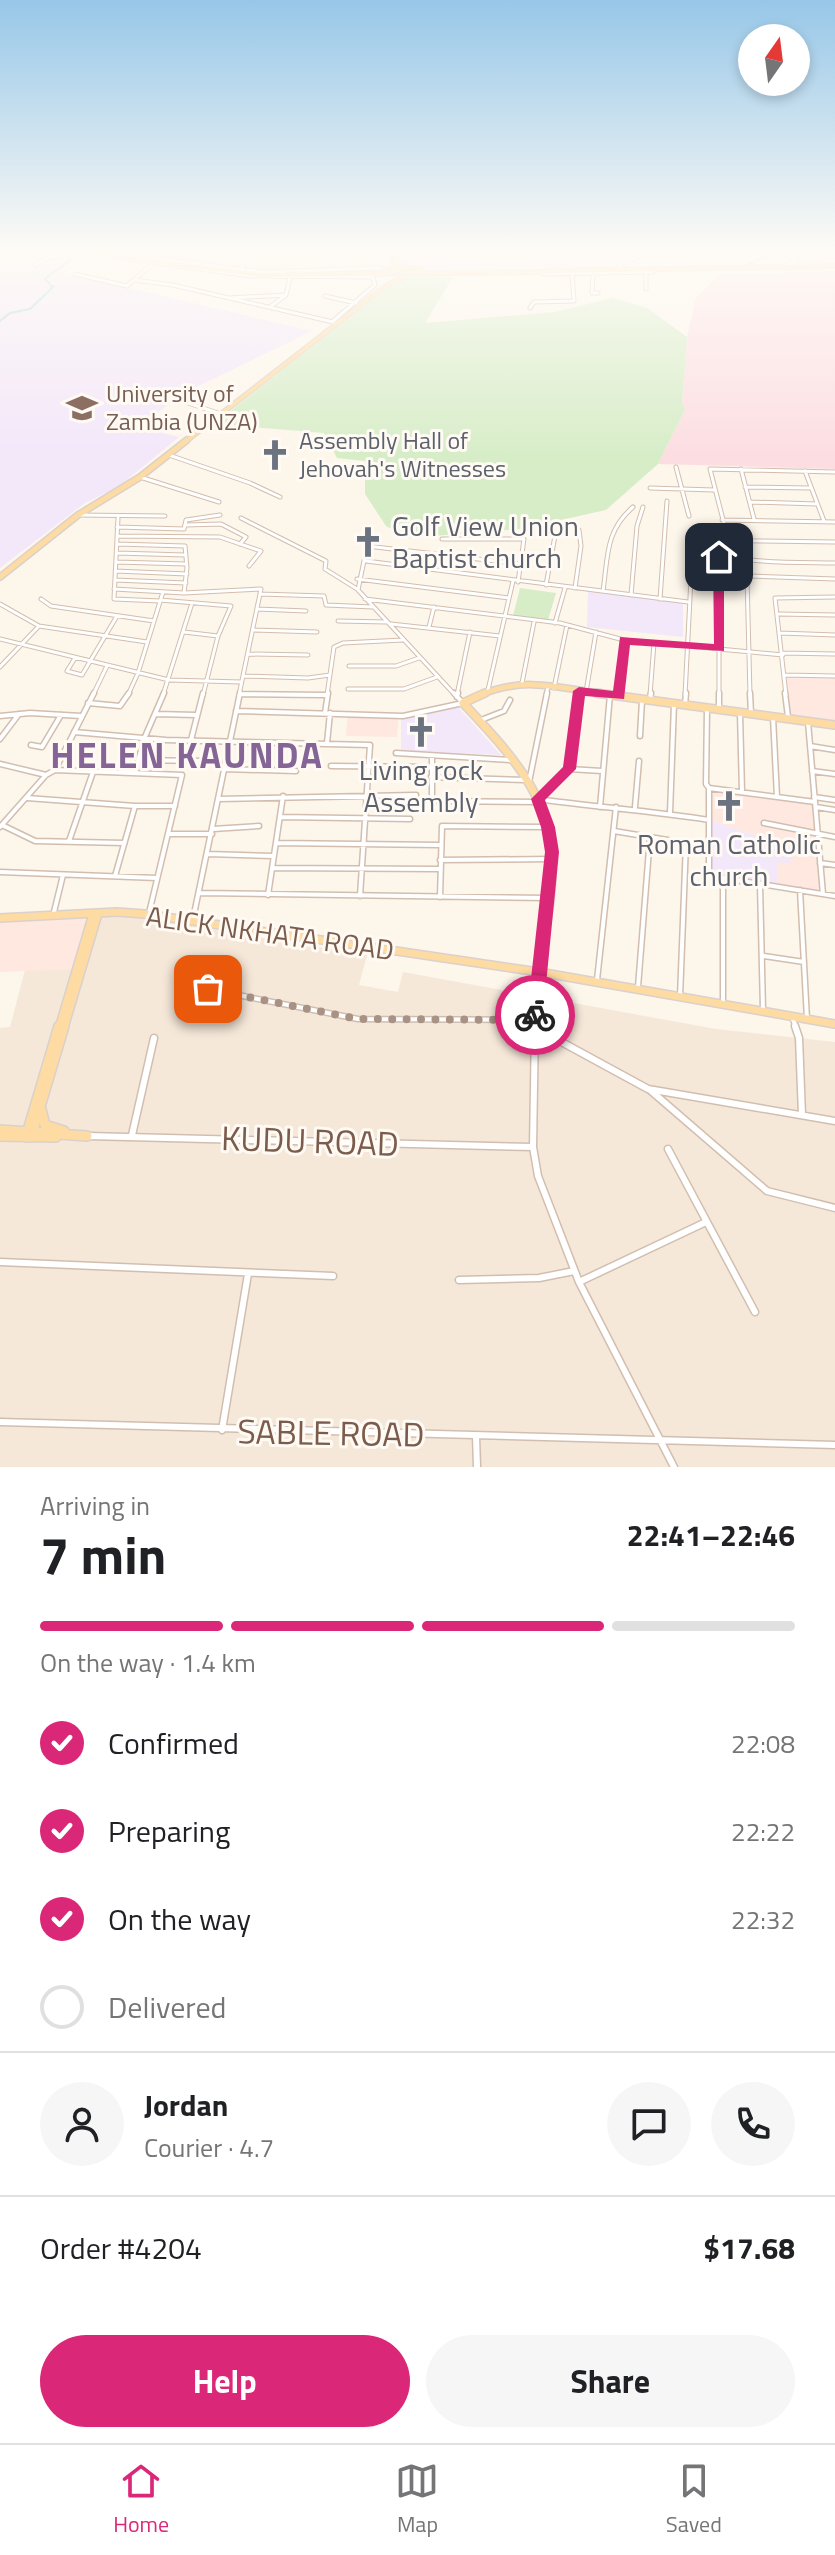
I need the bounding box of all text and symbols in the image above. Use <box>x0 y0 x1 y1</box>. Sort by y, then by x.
north arrow <box>738 24 810 96</box>
map controls <box>738 24 810 96</box>
place label: University of Zambia (UNZA) <box>106 375 258 439</box>
school or university icon: University of Zambia (UNZA) <box>65 391 99 425</box>
place label: Assembly Hall of Jehovah's Witnesses <box>299 422 506 486</box>
church icon: Assembly Hall of Jehovah's Witnesses <box>258 438 292 472</box>
place label: Golf View Union Baptist church <box>392 504 579 579</box>
pin <box>685 523 753 591</box>
church icon: Golf View Union Baptist church <box>351 525 385 559</box>
icon: home <box>697 535 741 579</box>
church icon: Living rock Assembly <box>404 715 438 749</box>
district label: HELEN KAUNDA <box>50 727 324 782</box>
place label: Living rock Assembly <box>359 748 483 823</box>
church icon: Roman Catholic church <box>712 789 746 823</box>
place label: Roman Catholic church <box>637 822 821 897</box>
street label: ALICK NKHATA ROAD <box>143 894 397 971</box>
pin <box>174 955 242 1023</box>
icon: bag <box>186 967 230 1011</box>
courier <box>495 975 575 1055</box>
icon: bike <box>513 993 557 1037</box>
street label: KUDU ROAD <box>220 1111 400 1169</box>
street label: SABLE ROAD <box>237 1404 425 1460</box>
text: Arriving in <box>40 1486 150 1525</box>
text: 22:41–22:46 <box>627 1512 795 1558</box>
text: 7 min <box>40 1515 166 1594</box>
text: On the way · 1.4 km <box>40 1643 256 1682</box>
text: Confirmed <box>108 1720 239 1766</box>
icon: check <box>40 1721 84 1765</box>
text: 22:08 <box>731 1724 795 1763</box>
text: Preparing <box>108 1808 230 1854</box>
icon: check <box>40 1809 84 1853</box>
text: 22:22 <box>731 1812 795 1851</box>
text: On the way <box>108 1896 251 1942</box>
icon: check <box>40 1897 84 1941</box>
text: 22:32 <box>731 1900 795 1939</box>
text: Delivered <box>108 1984 226 2030</box>
button: person <box>40 2082 124 2166</box>
text: Jordan <box>144 2082 228 2128</box>
button: chat <box>607 2082 691 2166</box>
button: phone <box>711 2082 795 2166</box>
text: Courier · 4.7 <box>144 2128 274 2167</box>
text: Order #4204 <box>40 2225 202 2271</box>
text: $17.68 <box>703 2225 795 2271</box>
button: Help <box>40 2335 410 2427</box>
button: Share <box>426 2335 795 2427</box>
tab: Home <box>113 2459 169 2541</box>
tab: Map <box>395 2459 439 2541</box>
tab: Saved <box>666 2459 722 2541</box>

